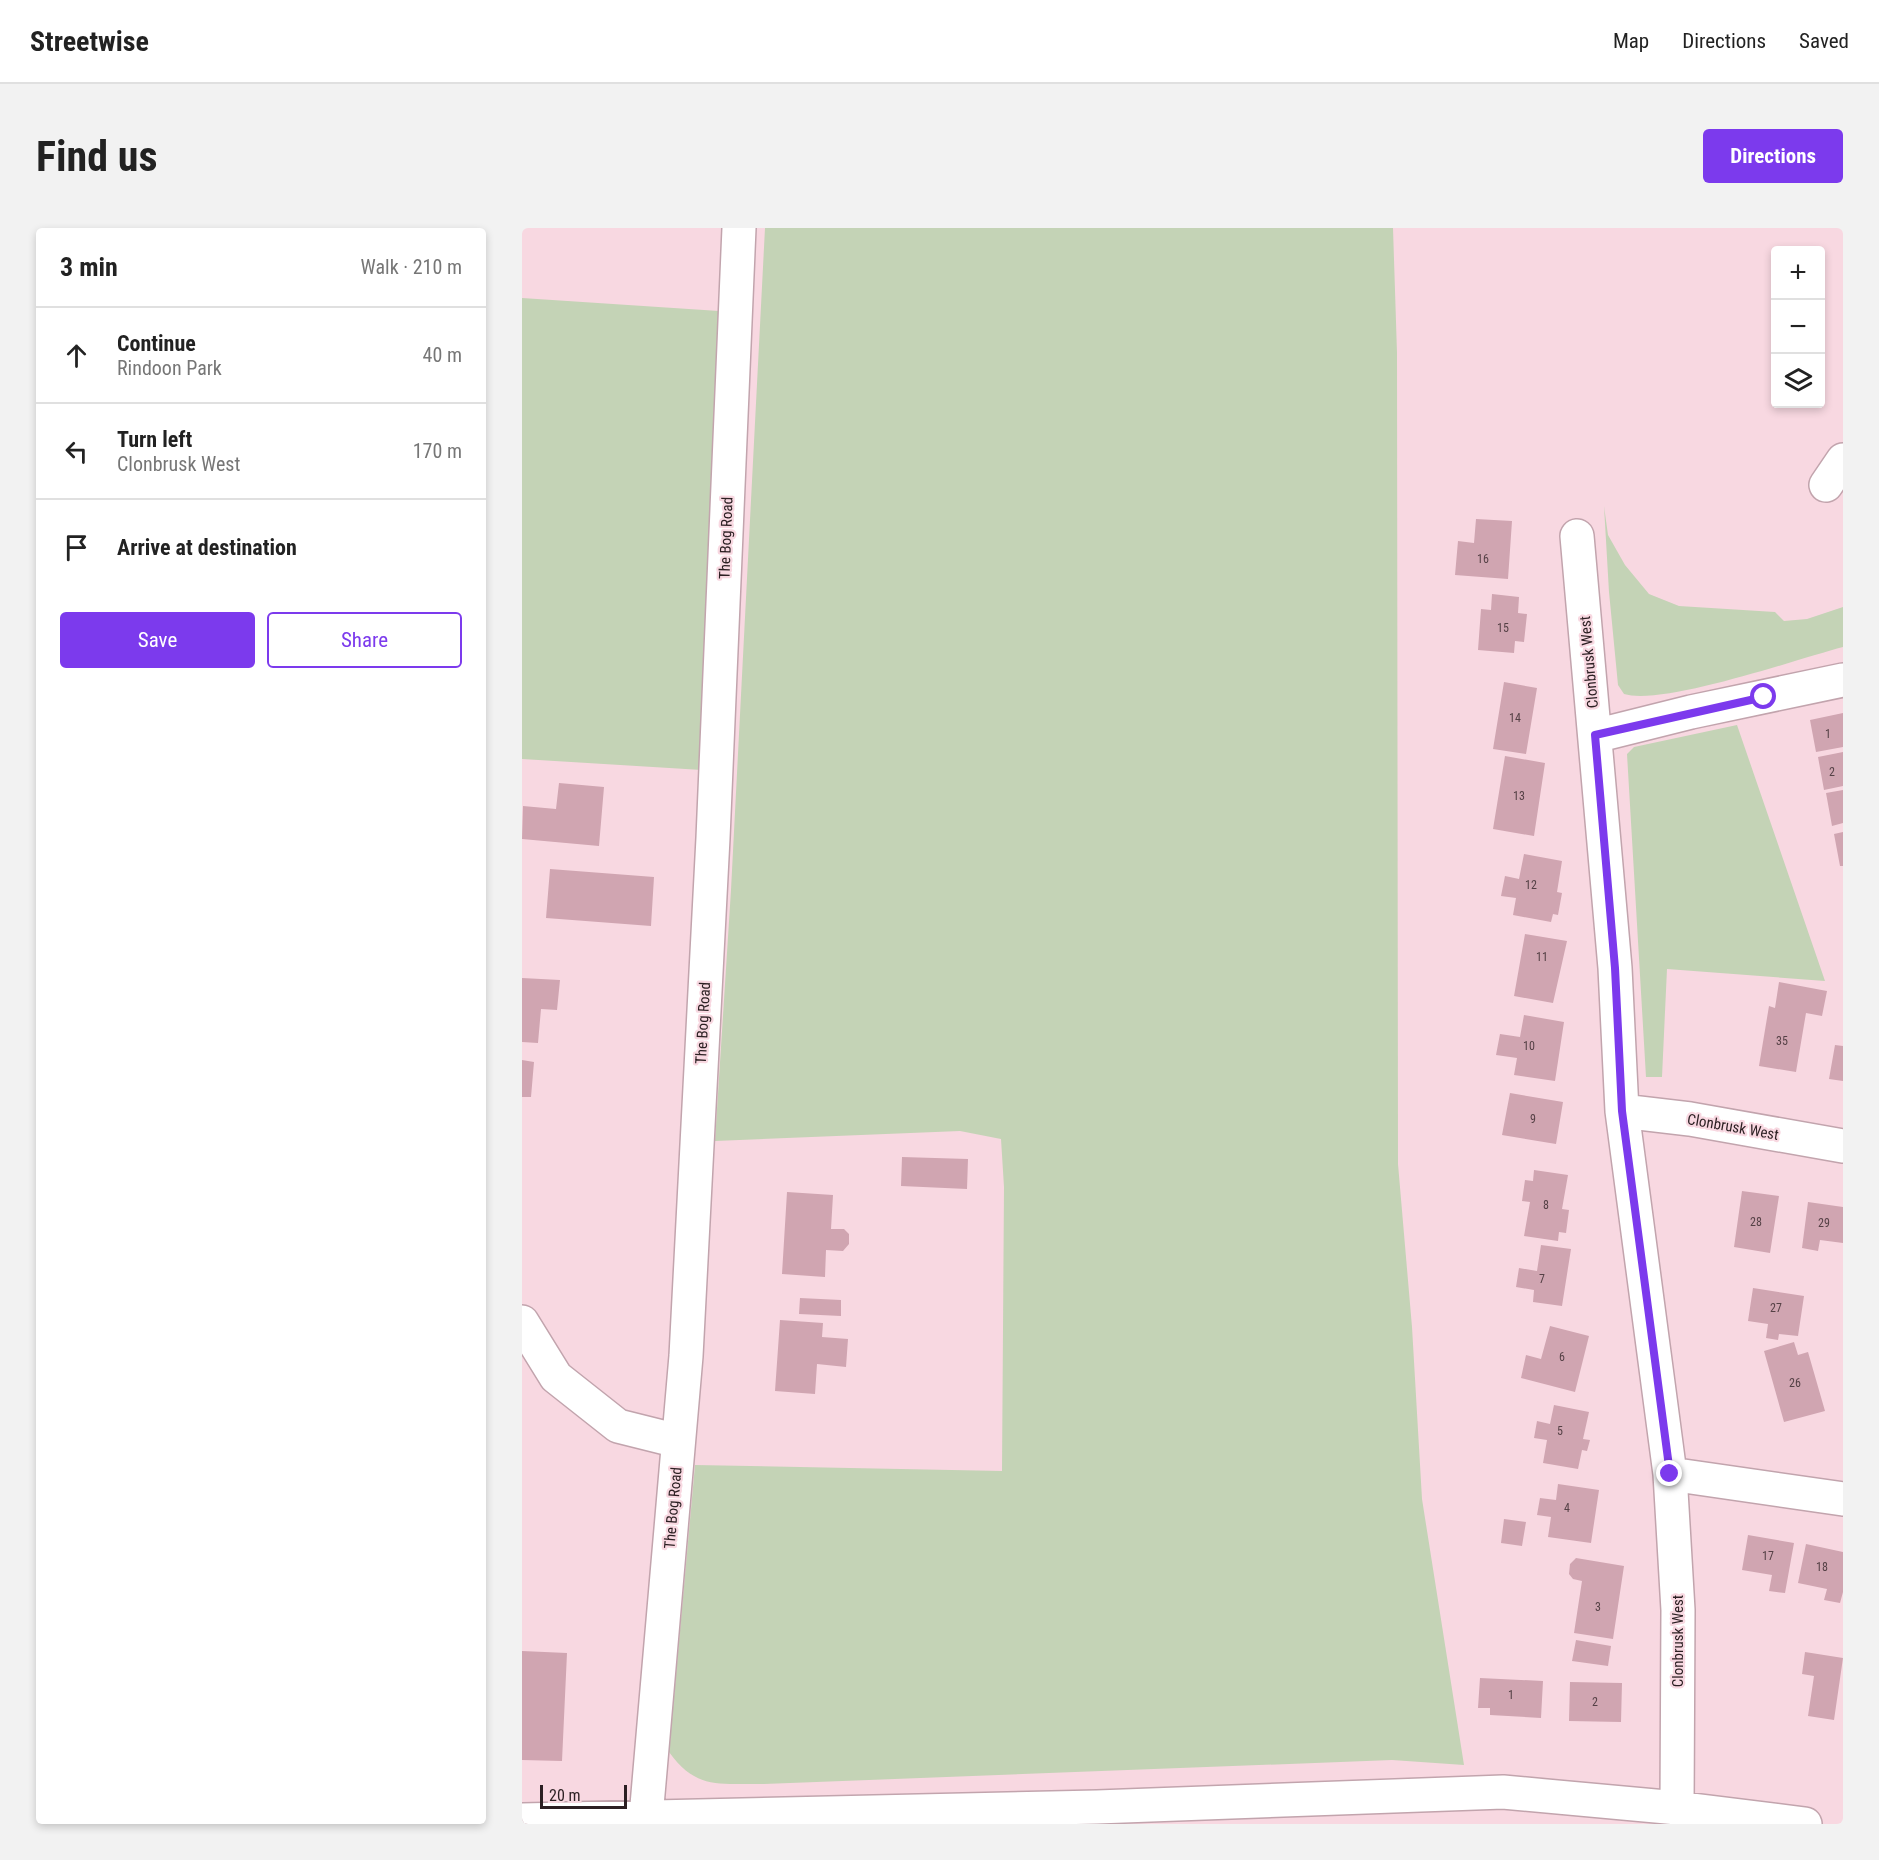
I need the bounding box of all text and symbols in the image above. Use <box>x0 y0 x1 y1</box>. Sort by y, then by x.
text: Streetwise <box>30 25 149 58</box>
text: Map <box>1613 29 1649 53</box>
text: Directions <box>1682 29 1766 53</box>
text: Saved <box>1799 29 1849 53</box>
button: Directions <box>1703 129 1843 183</box>
text: Find us <box>36 132 157 181</box>
map controls <box>1771 246 1825 408</box>
button: + <box>1771 246 1825 300</box>
text: 3 min <box>60 252 118 282</box>
text: Walk · 210 m <box>361 255 462 279</box>
button: − <box>1771 300 1825 354</box>
text: Continue <box>117 331 196 356</box>
icon: ahead <box>60 339 93 372</box>
text: 40 m <box>423 343 462 367</box>
button: layers <box>1771 354 1825 408</box>
text: Rindoon Park <box>117 356 222 380</box>
text: Turn left <box>117 427 192 452</box>
icon: left <box>60 435 93 468</box>
text: 170 m <box>413 439 462 463</box>
text: Clonbrusk West <box>117 452 240 476</box>
street label: The Bog Road <box>716 497 736 579</box>
icon: arrive <box>60 531 93 564</box>
text: Arrive at destination <box>117 535 297 560</box>
house number: 16 <box>1477 552 1489 566</box>
button: Save <box>60 612 255 668</box>
button: Share <box>267 612 462 668</box>
street label: Clonbrusk West <box>1576 615 1602 709</box>
house number: 15 <box>1497 621 1509 635</box>
route start <box>1750 683 1776 709</box>
house number: 14 <box>1509 711 1521 725</box>
house number: 1 <box>1825 727 1831 741</box>
house number: 2 <box>1829 765 1835 779</box>
house number: 13 <box>1513 789 1525 803</box>
house number: 12 <box>1525 878 1537 892</box>
house number: 11 <box>1536 950 1548 964</box>
street label: The Bog Road <box>692 981 714 1065</box>
house number: 35 <box>1776 1034 1788 1048</box>
house number: 10 <box>1523 1039 1535 1053</box>
street label: Clonbrusk West <box>1686 1110 1780 1144</box>
house number: 9 <box>1530 1112 1536 1126</box>
house number: 8 <box>1543 1198 1549 1212</box>
house number: 28 <box>1750 1215 1762 1229</box>
house number: 29 <box>1818 1216 1830 1230</box>
house number: 7 <box>1539 1272 1545 1286</box>
house number: 27 <box>1770 1301 1782 1315</box>
house number: 6 <box>1559 1350 1565 1364</box>
house number: 26 <box>1789 1376 1801 1390</box>
house number: 5 <box>1557 1424 1563 1438</box>
route end <box>1656 1460 1682 1486</box>
street label: The Bog Road <box>660 1466 686 1550</box>
house number: 4 <box>1564 1501 1570 1515</box>
house number: 17 <box>1762 1549 1774 1563</box>
house number: 18 <box>1816 1560 1828 1574</box>
street label: Clonbrusk West <box>1669 1595 1687 1687</box>
house number: 3 <box>1595 1600 1601 1614</box>
house number: 1 <box>1508 1688 1514 1702</box>
house number: 2 <box>1592 1695 1598 1709</box>
scale bar <box>540 1782 627 1810</box>
text: 20 m <box>549 1786 581 1805</box>

